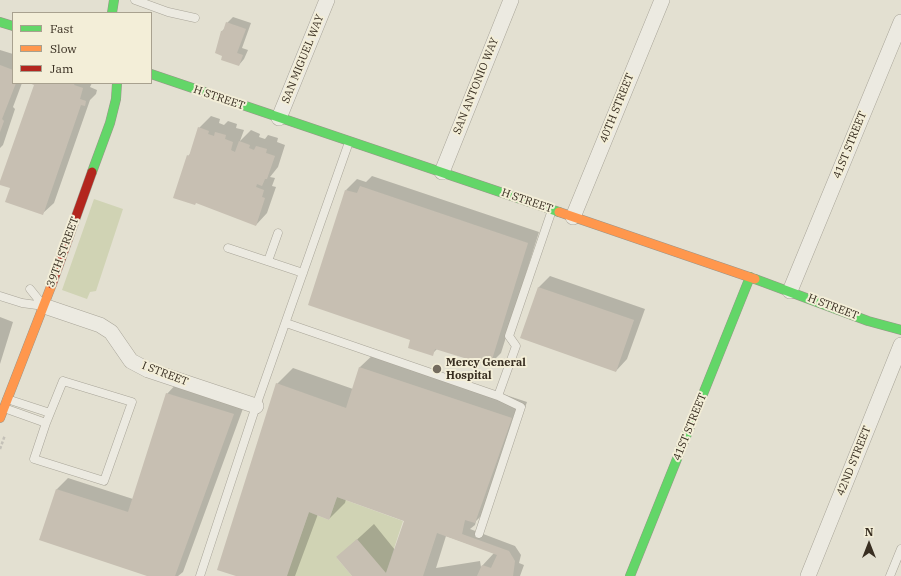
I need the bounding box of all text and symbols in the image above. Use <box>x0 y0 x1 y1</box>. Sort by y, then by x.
legend <box>12 12 152 84</box>
street label: SAN MIGUEL WAY <box>279 13 327 105</box>
text: Fast <box>50 21 74 36</box>
street label: SAN ANTONIO WAY <box>451 36 501 136</box>
text: Slow <box>50 41 77 56</box>
text: Jam <box>50 61 73 76</box>
street label: 40TH STREET <box>597 71 637 145</box>
street label: H STREET <box>192 83 246 113</box>
street label: 41ST STREET <box>831 109 869 181</box>
street label: H STREET <box>500 186 554 216</box>
street label: 39TH STREET <box>44 215 82 289</box>
street label: H STREET <box>806 291 860 323</box>
place label: Mercy General Hospital <box>446 356 526 382</box>
street label: I STREET <box>140 359 190 389</box>
marker: Mercy General Hospital <box>431 363 443 375</box>
street label: 41ST STREET <box>671 391 709 463</box>
street label: 42ND STREET <box>834 424 874 498</box>
north arrow <box>849 524 889 564</box>
text: N <box>865 525 873 539</box>

